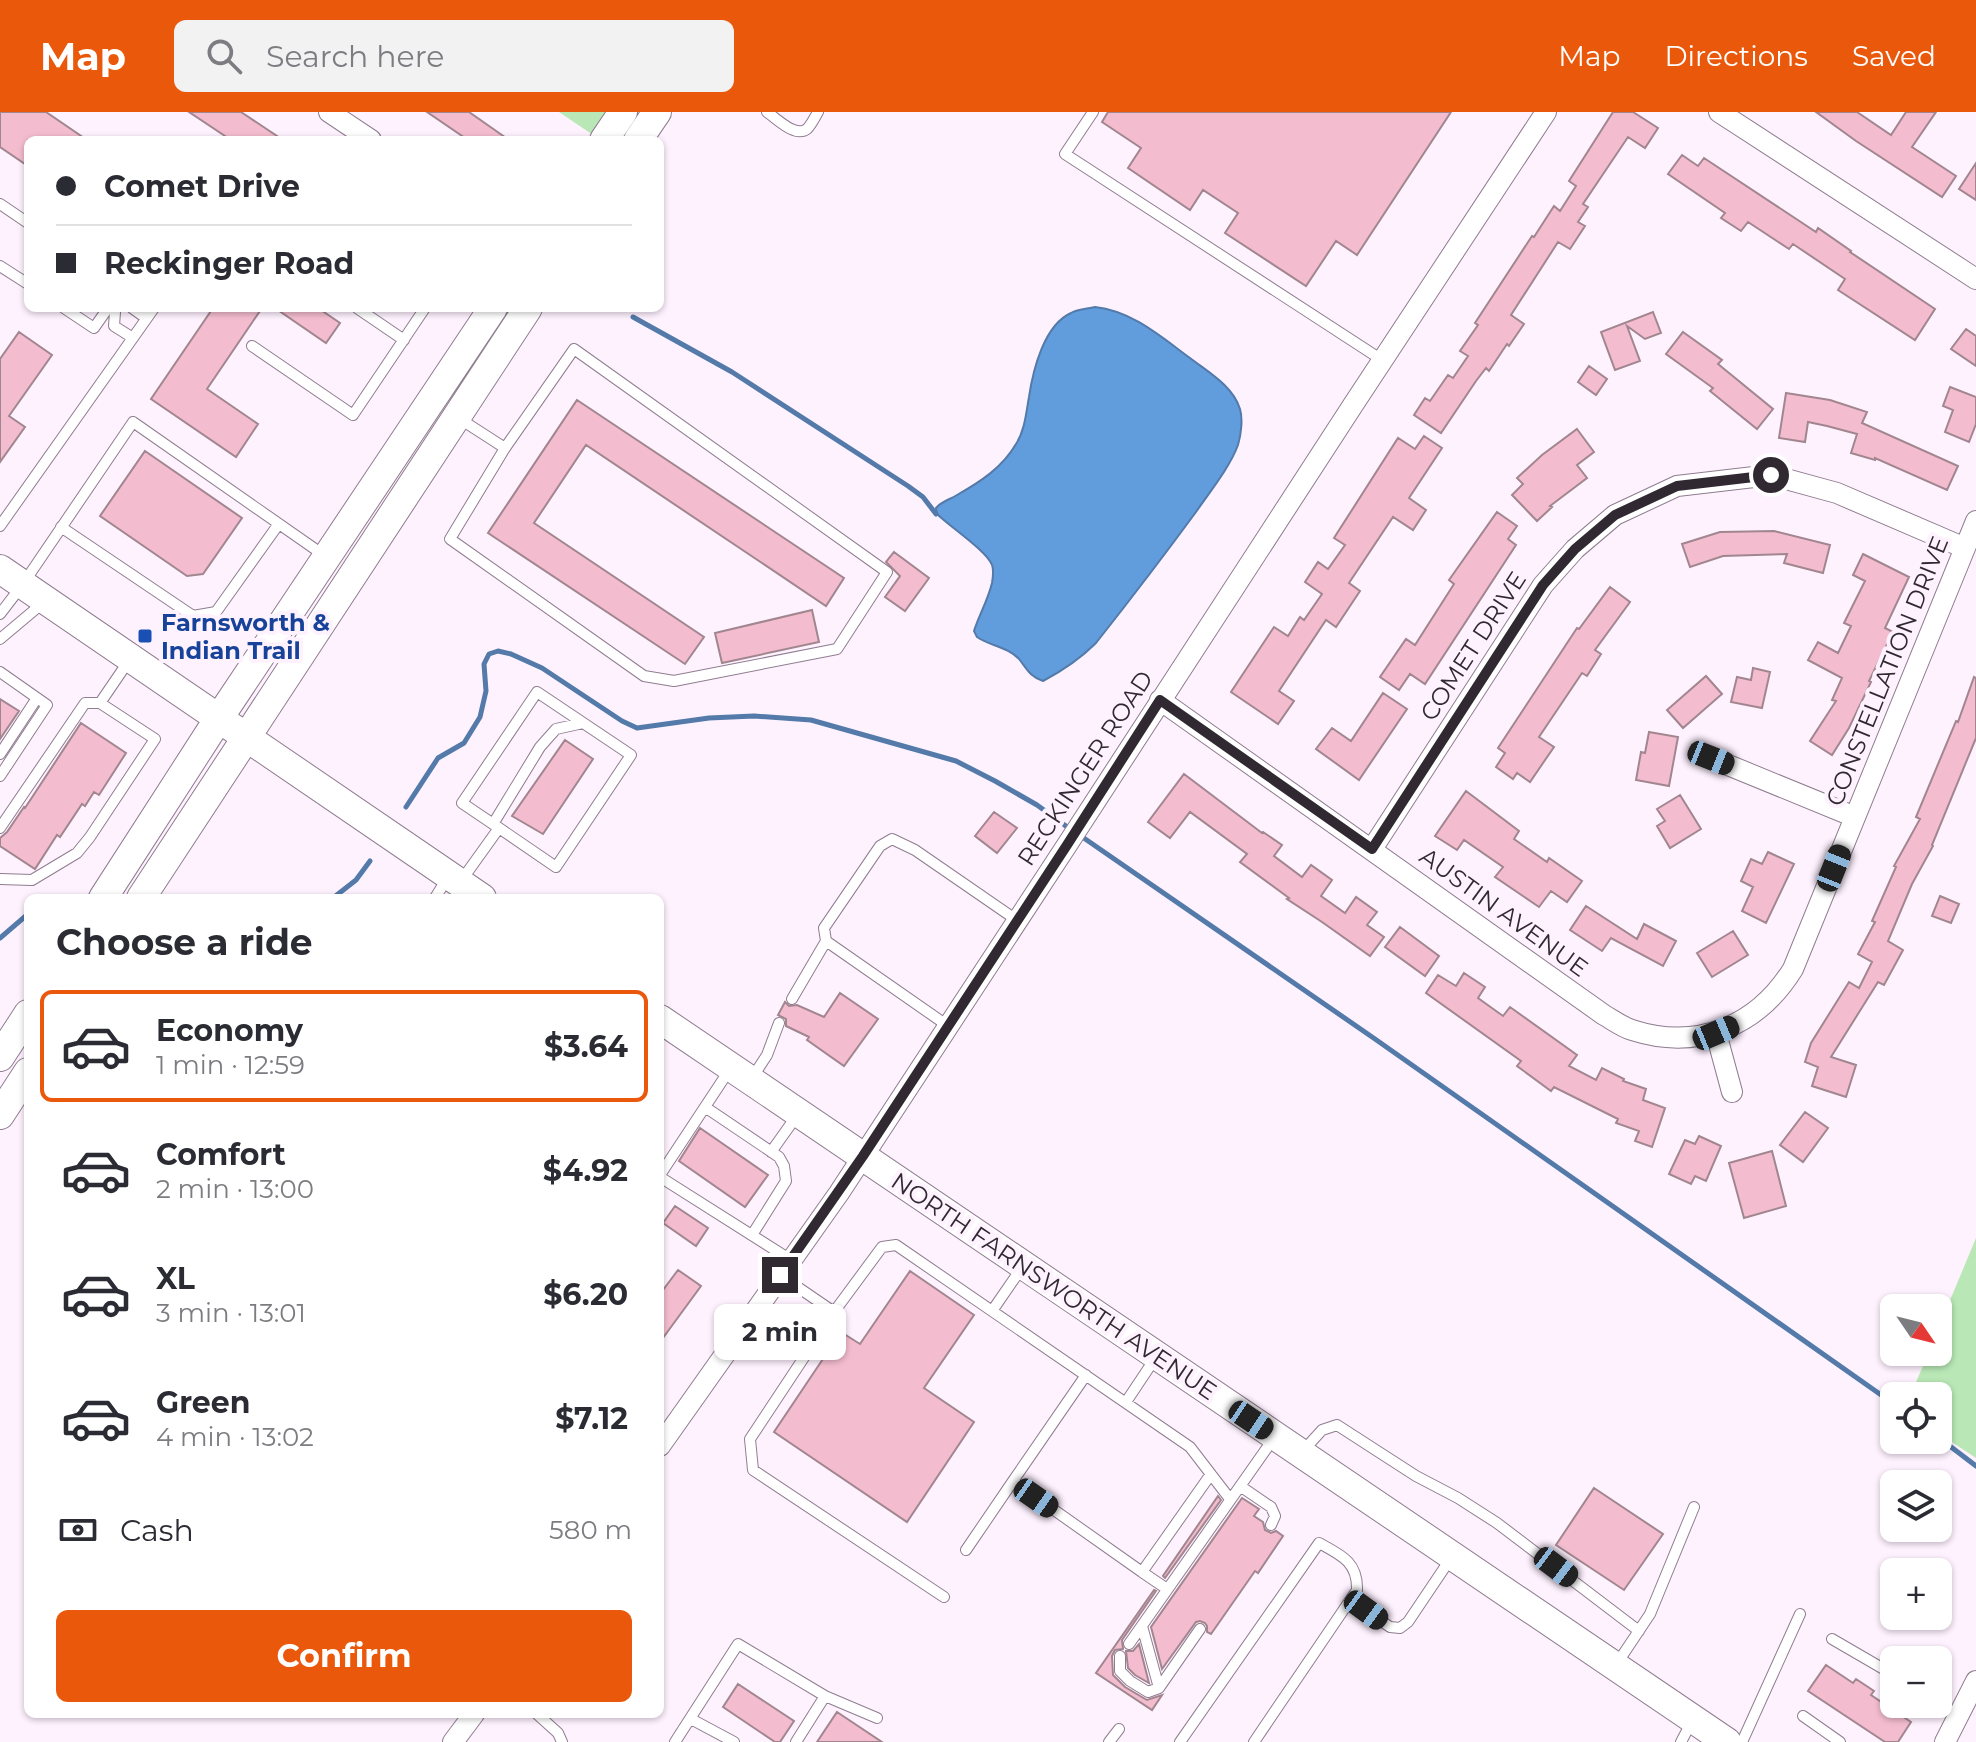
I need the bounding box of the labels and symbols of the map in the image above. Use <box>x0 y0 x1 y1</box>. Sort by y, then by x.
route start <box>1753 457 1789 493</box>
street label: CONSTELLATION DRIVE <box>1820 532 1954 810</box>
street label: COMET DRIVE <box>1414 566 1532 726</box>
place label: Farnsworth & Indian Trail <box>161 608 330 665</box>
marker: Farnsworth & Indian Trail <box>136 627 154 645</box>
street label: RECKINGER ROAD <box>1011 665 1159 871</box>
car <box>1684 738 1738 778</box>
street label: AUSTIN AVENUE <box>1414 841 1594 983</box>
car <box>1814 841 1854 895</box>
car <box>1689 1013 1743 1053</box>
street label: NORTH FARNSWORTH AVENUE <box>886 1166 1222 1406</box>
route end <box>762 1257 798 1293</box>
north arrow <box>1880 1294 1952 1366</box>
callout: 2 min <box>714 1303 846 1359</box>
car <box>1224 1397 1278 1443</box>
car <box>1009 1474 1063 1522</box>
car <box>1530 1543 1582 1591</box>
car <box>1340 1586 1392 1634</box>

